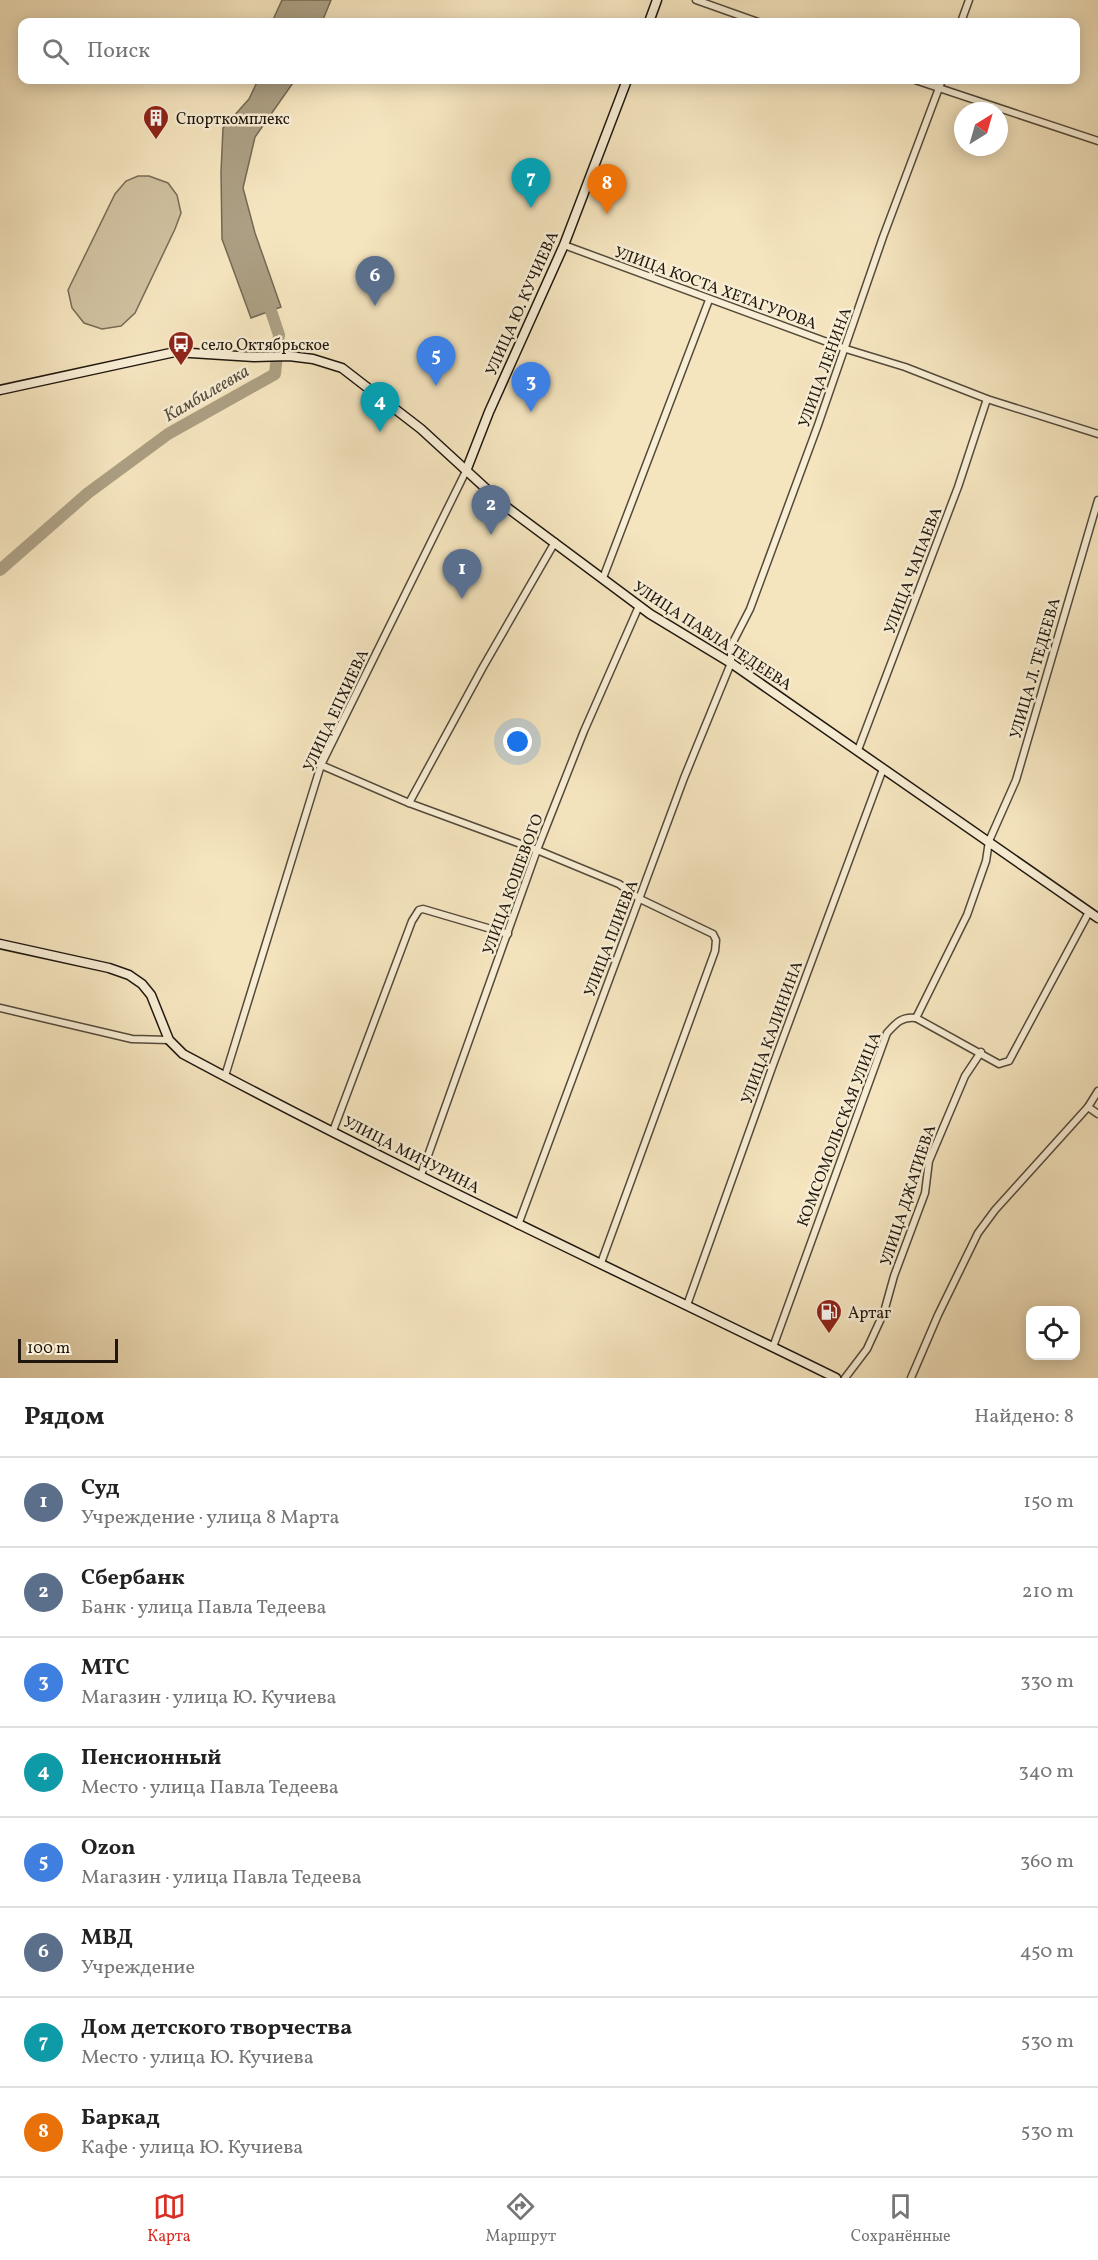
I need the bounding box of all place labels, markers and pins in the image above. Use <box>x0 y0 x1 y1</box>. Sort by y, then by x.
building icon: Спорткомплекс <box>141 103 171 141</box>
place label: Спорткомплекс <box>176 109 290 131</box>
pin: 7 <box>512 158 550 208</box>
pin: 8 <box>588 164 626 214</box>
pin: 6 <box>356 256 394 306</box>
bus stop icon: село Октябрьское <box>166 329 196 367</box>
place label: село Октябрьское <box>201 335 330 357</box>
pin: 5 <box>416 336 456 386</box>
pin: 3 <box>512 362 550 412</box>
pin: 4 <box>360 382 400 432</box>
pin: 2 <box>472 486 510 535</box>
pin: 1 <box>442 550 482 599</box>
fuel station icon: Артаг <box>814 1297 844 1335</box>
place label: Артаг <box>848 1303 891 1325</box>

